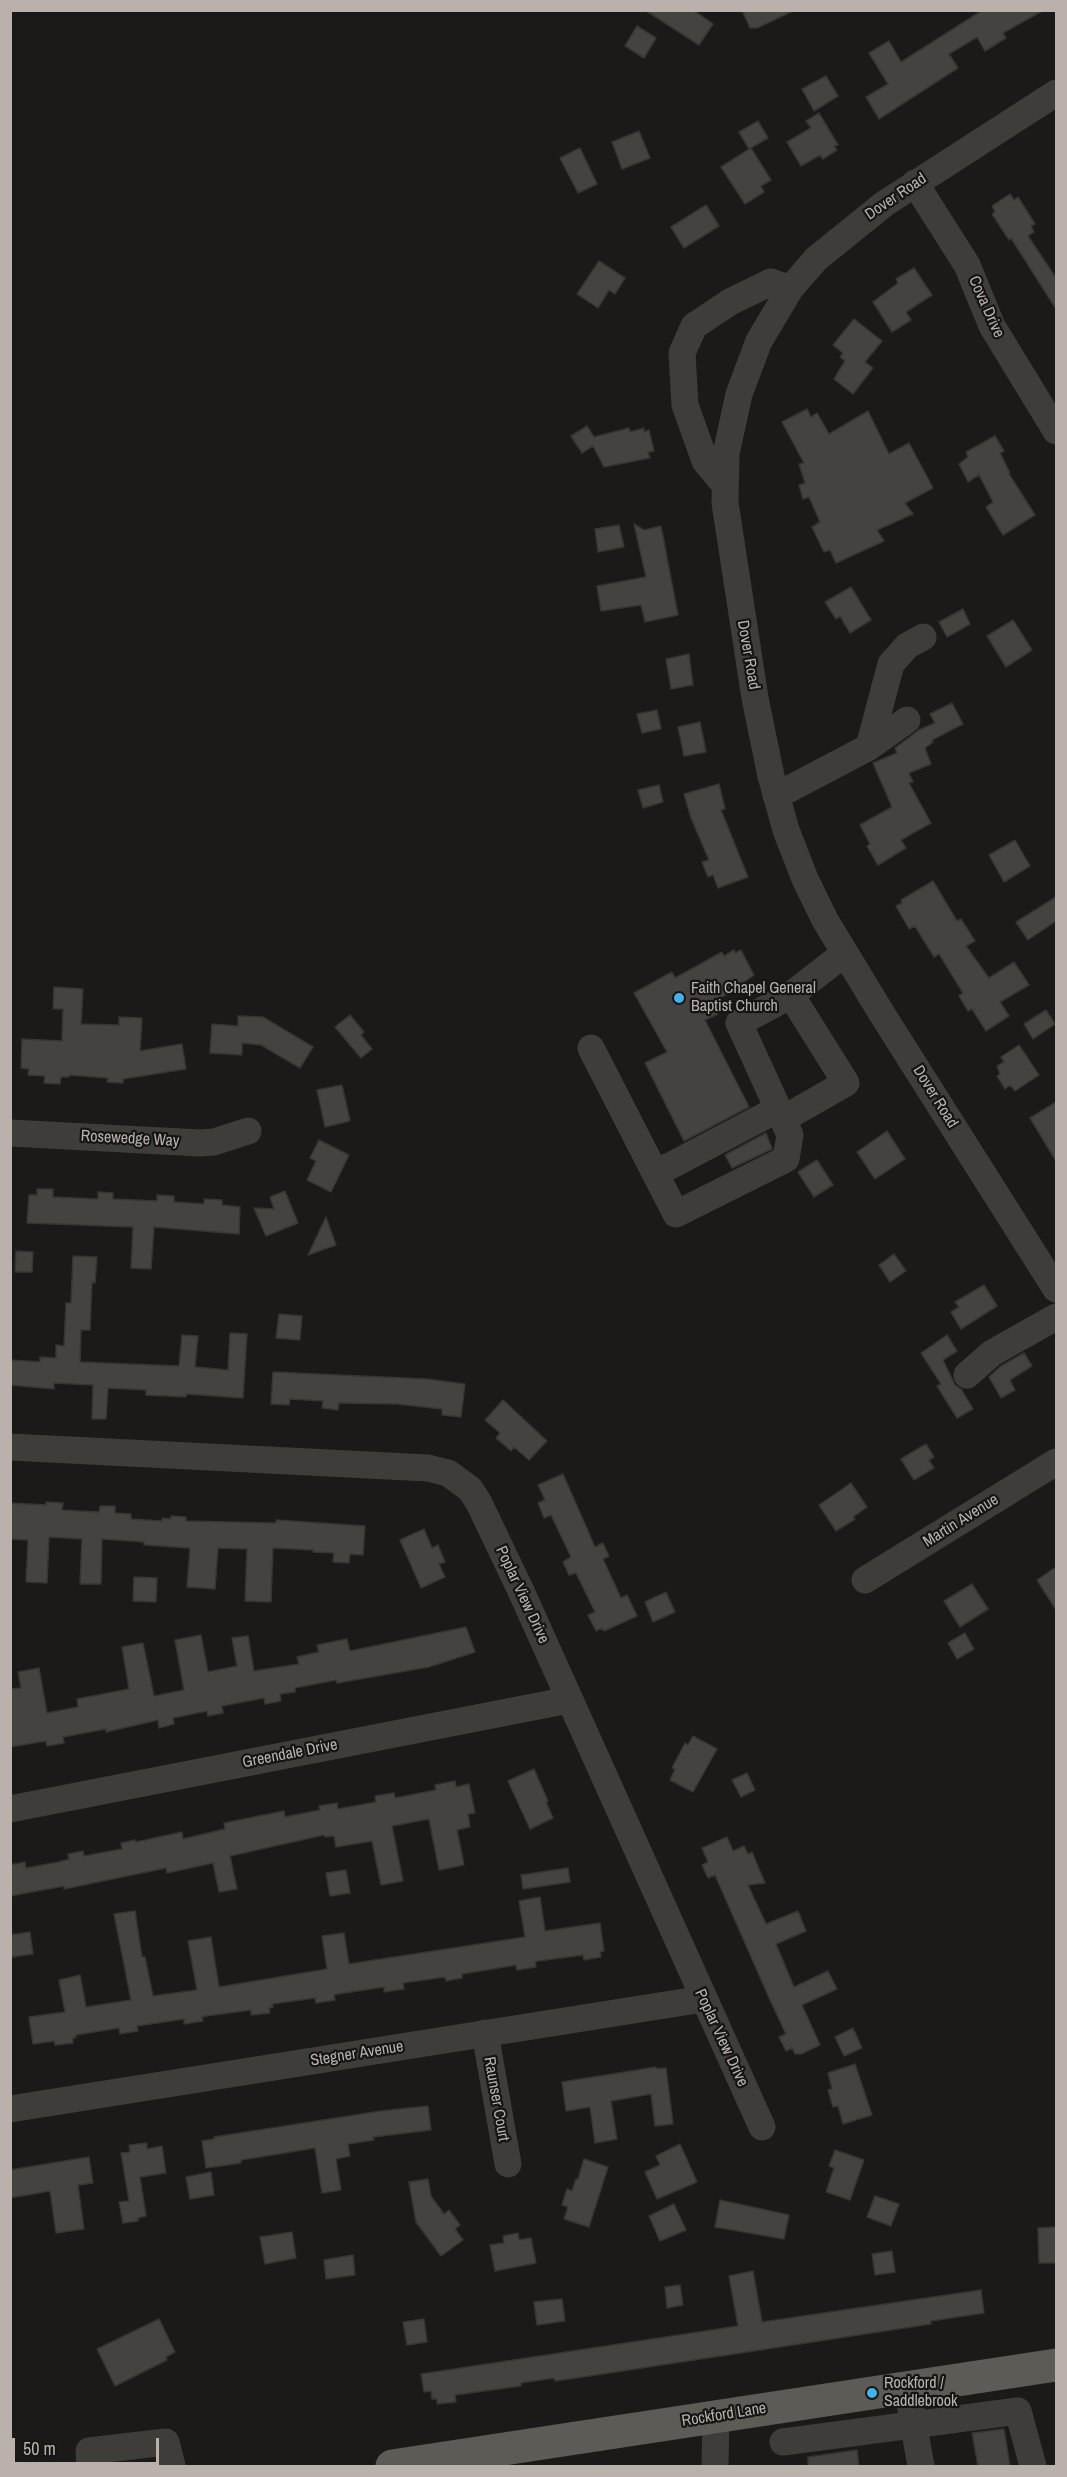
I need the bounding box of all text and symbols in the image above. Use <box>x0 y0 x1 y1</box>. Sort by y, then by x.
street label: Dover Road <box>862 169 930 225</box>
street label: Cova Drive <box>964 273 1008 341</box>
street label: Dover Road <box>732 619 764 691</box>
place label: Faith Chapel General Baptist Church <box>691 979 816 1017</box>
marker: Faith Chapel General Baptist Church <box>672 991 686 1005</box>
street label: Dover Road <box>908 1062 962 1132</box>
street label: Rosewedge Way <box>80 1127 180 1151</box>
street label: Martin Avenue <box>920 1490 1002 1552</box>
street label: Poplar View Drive <box>491 1543 553 1647</box>
street label: Greendale Drive <box>241 1735 339 1773</box>
street label: Poplar View Drive <box>690 1986 752 2090</box>
street label: Stegner Avenue <box>309 2037 405 2071</box>
street label: Raunser Court <box>479 2055 513 2143</box>
place label: Rockford / Saddlebrook <box>884 2374 958 2412</box>
marker: Rockford / Saddlebrook <box>865 2386 879 2400</box>
street label: Rockford Lane <box>680 2399 768 2431</box>
scale bar <box>15 2426 162 2464</box>
text: 50 m <box>23 2436 56 2461</box>

